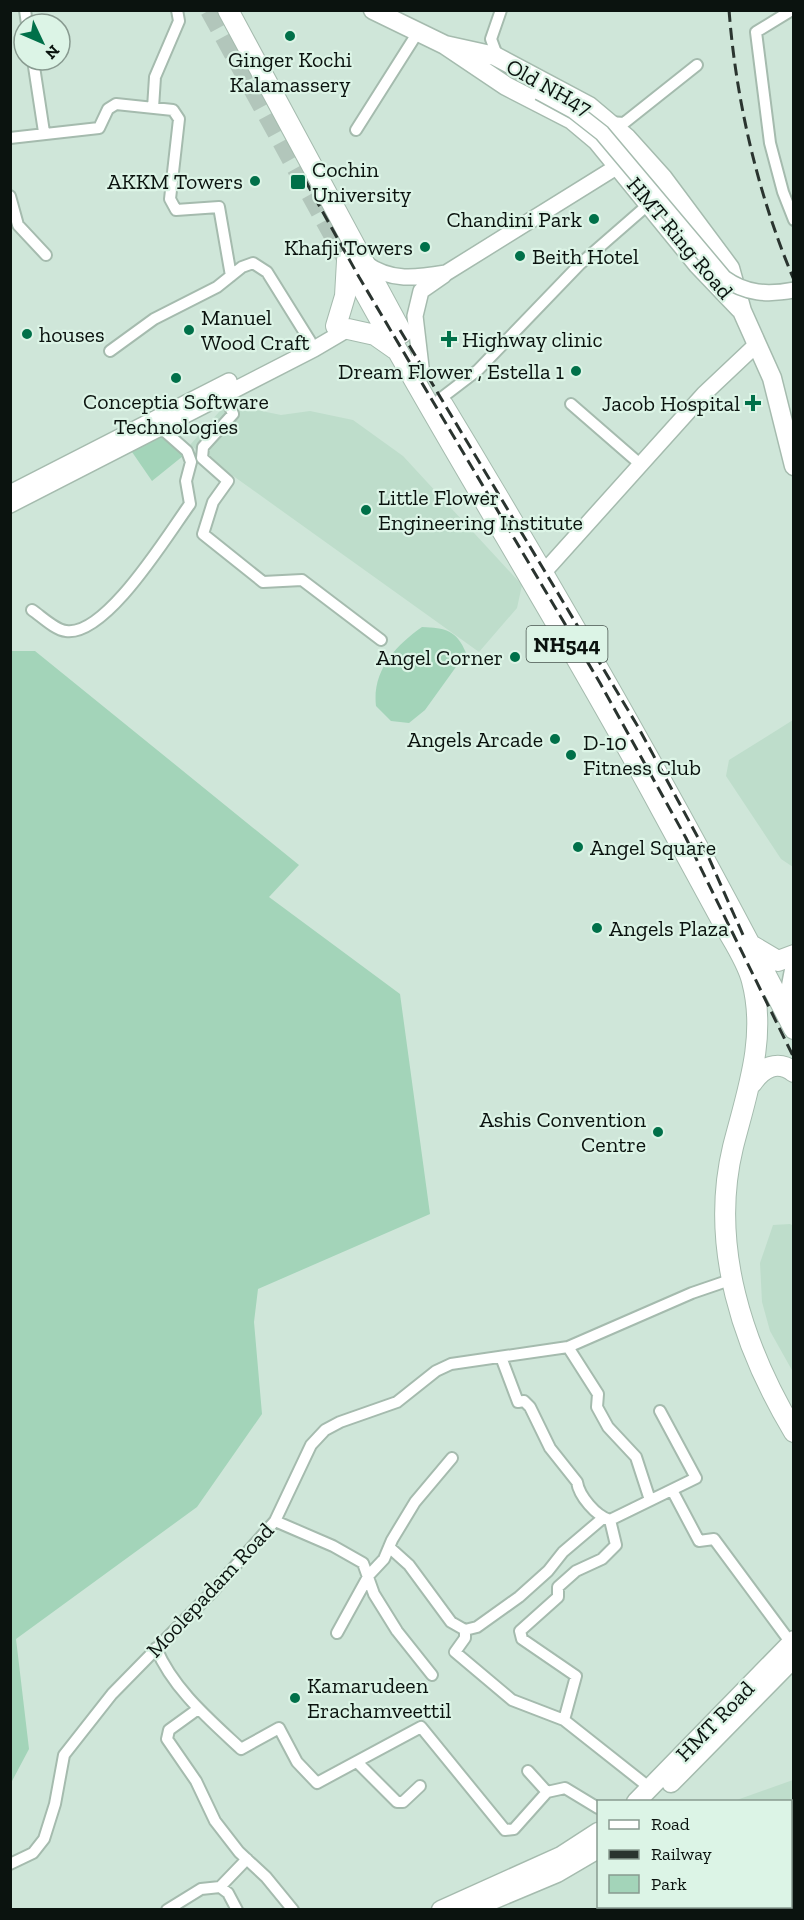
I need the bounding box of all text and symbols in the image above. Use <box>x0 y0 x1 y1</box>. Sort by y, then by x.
north arrow <box>12 12 72 72</box>
marker: Ginger Kochi Kalamassery <box>283 29 297 43</box>
text: N <box>41 41 63 63</box>
place label: Ginger Kochi Kalamassery <box>228 46 352 98</box>
street label: Old NH47 <box>502 53 597 122</box>
place label: Cochin University <box>312 156 412 208</box>
place label: AKKM Towers <box>107 168 243 195</box>
street label: HMT Ring Road <box>621 172 739 304</box>
marker: Cochin University <box>289 173 307 191</box>
marker: AKKM Towers <box>248 174 262 188</box>
place label: Chandini Park <box>447 206 583 233</box>
marker: Chandini Park <box>587 212 601 226</box>
place label: Khafji Towers <box>284 234 413 261</box>
marker: Khafji Towers <box>418 240 432 254</box>
place label: Beith Hotel <box>532 243 639 270</box>
marker: Beith Hotel <box>513 249 527 263</box>
place label: Manuel Wood Craft <box>201 304 310 356</box>
place label: houses <box>39 321 105 348</box>
marker: Manuel Wood Craft <box>182 323 196 337</box>
place label: Highway clinic <box>462 326 603 353</box>
marker: houses <box>20 327 34 341</box>
marker: Highway clinic <box>440 330 458 348</box>
place label: Dream Flower , Estella 1 <box>338 358 565 385</box>
marker: Dream Flower , Estella 1 <box>569 364 583 378</box>
marker: Conceptia Software Technologies <box>169 371 183 385</box>
place label: Conceptia Software Technologies <box>83 388 269 440</box>
place label: Jacob Hospital <box>602 390 740 417</box>
marker: Jacob Hospital <box>744 394 762 412</box>
place label: Little Flower Engineering Institute <box>378 484 583 536</box>
marker: Little Flower Engineering Institute <box>359 503 373 517</box>
road number: NH544 <box>526 626 608 662</box>
place label: Angel Corner <box>376 644 503 671</box>
marker: Angel Corner <box>508 650 522 664</box>
place label: Angels Arcade <box>407 726 543 753</box>
place label: D-10 Fitness Club <box>583 729 701 781</box>
marker: Angels Arcade <box>548 732 562 746</box>
marker: D-10 Fitness Club <box>564 748 578 762</box>
place label: Angel Square <box>590 834 716 861</box>
marker: Angel Square <box>571 840 585 854</box>
place label: Angels Plaza <box>609 915 729 942</box>
marker: Angels Plaza <box>590 921 604 935</box>
place label: Ashis Convention Centre <box>479 1106 646 1158</box>
marker: Ashis Convention Centre <box>651 1125 665 1139</box>
street label: Moolepadam Road <box>141 1517 279 1663</box>
place label: Kamarudeen Erachamveettil <box>307 1672 451 1724</box>
street label: HMT Road <box>670 1675 760 1767</box>
marker: Kamarudeen Erachamveettil <box>288 1691 302 1705</box>
legend <box>597 1800 792 1908</box>
text: Road <box>651 1813 690 1835</box>
text: Railway <box>651 1843 713 1865</box>
text: Park <box>651 1873 687 1895</box>

